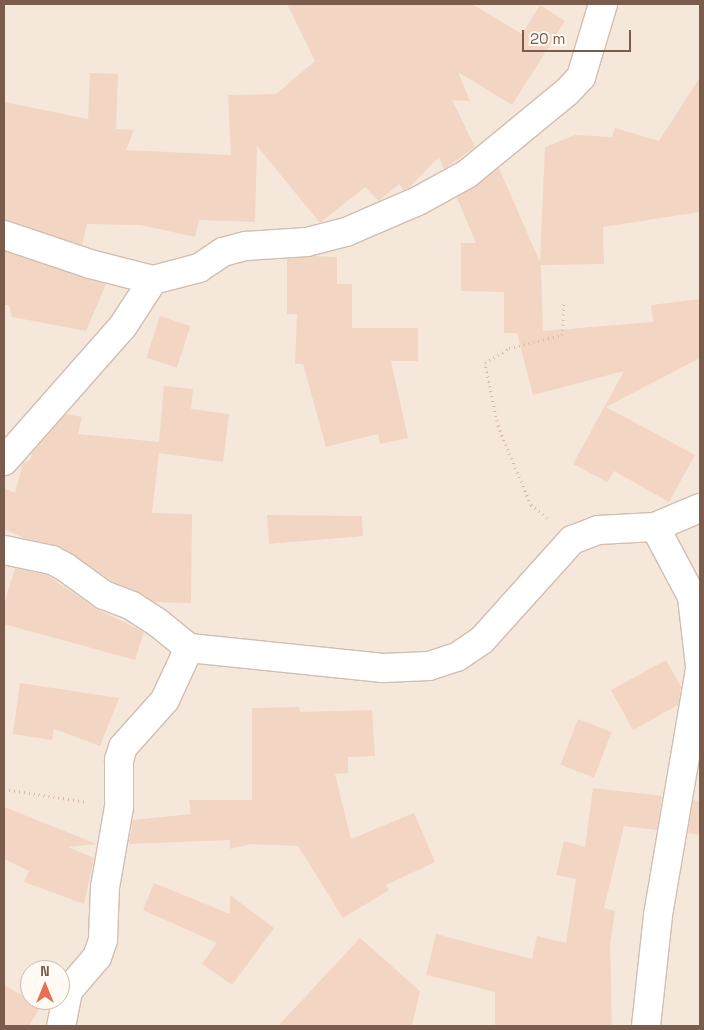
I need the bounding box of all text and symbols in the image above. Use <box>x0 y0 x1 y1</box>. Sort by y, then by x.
scale bar <box>524 20 633 52</box>
text: 20 m <box>530 29 565 48</box>
north arrow <box>20 960 70 1010</box>
text: N <box>40 962 50 980</box>

